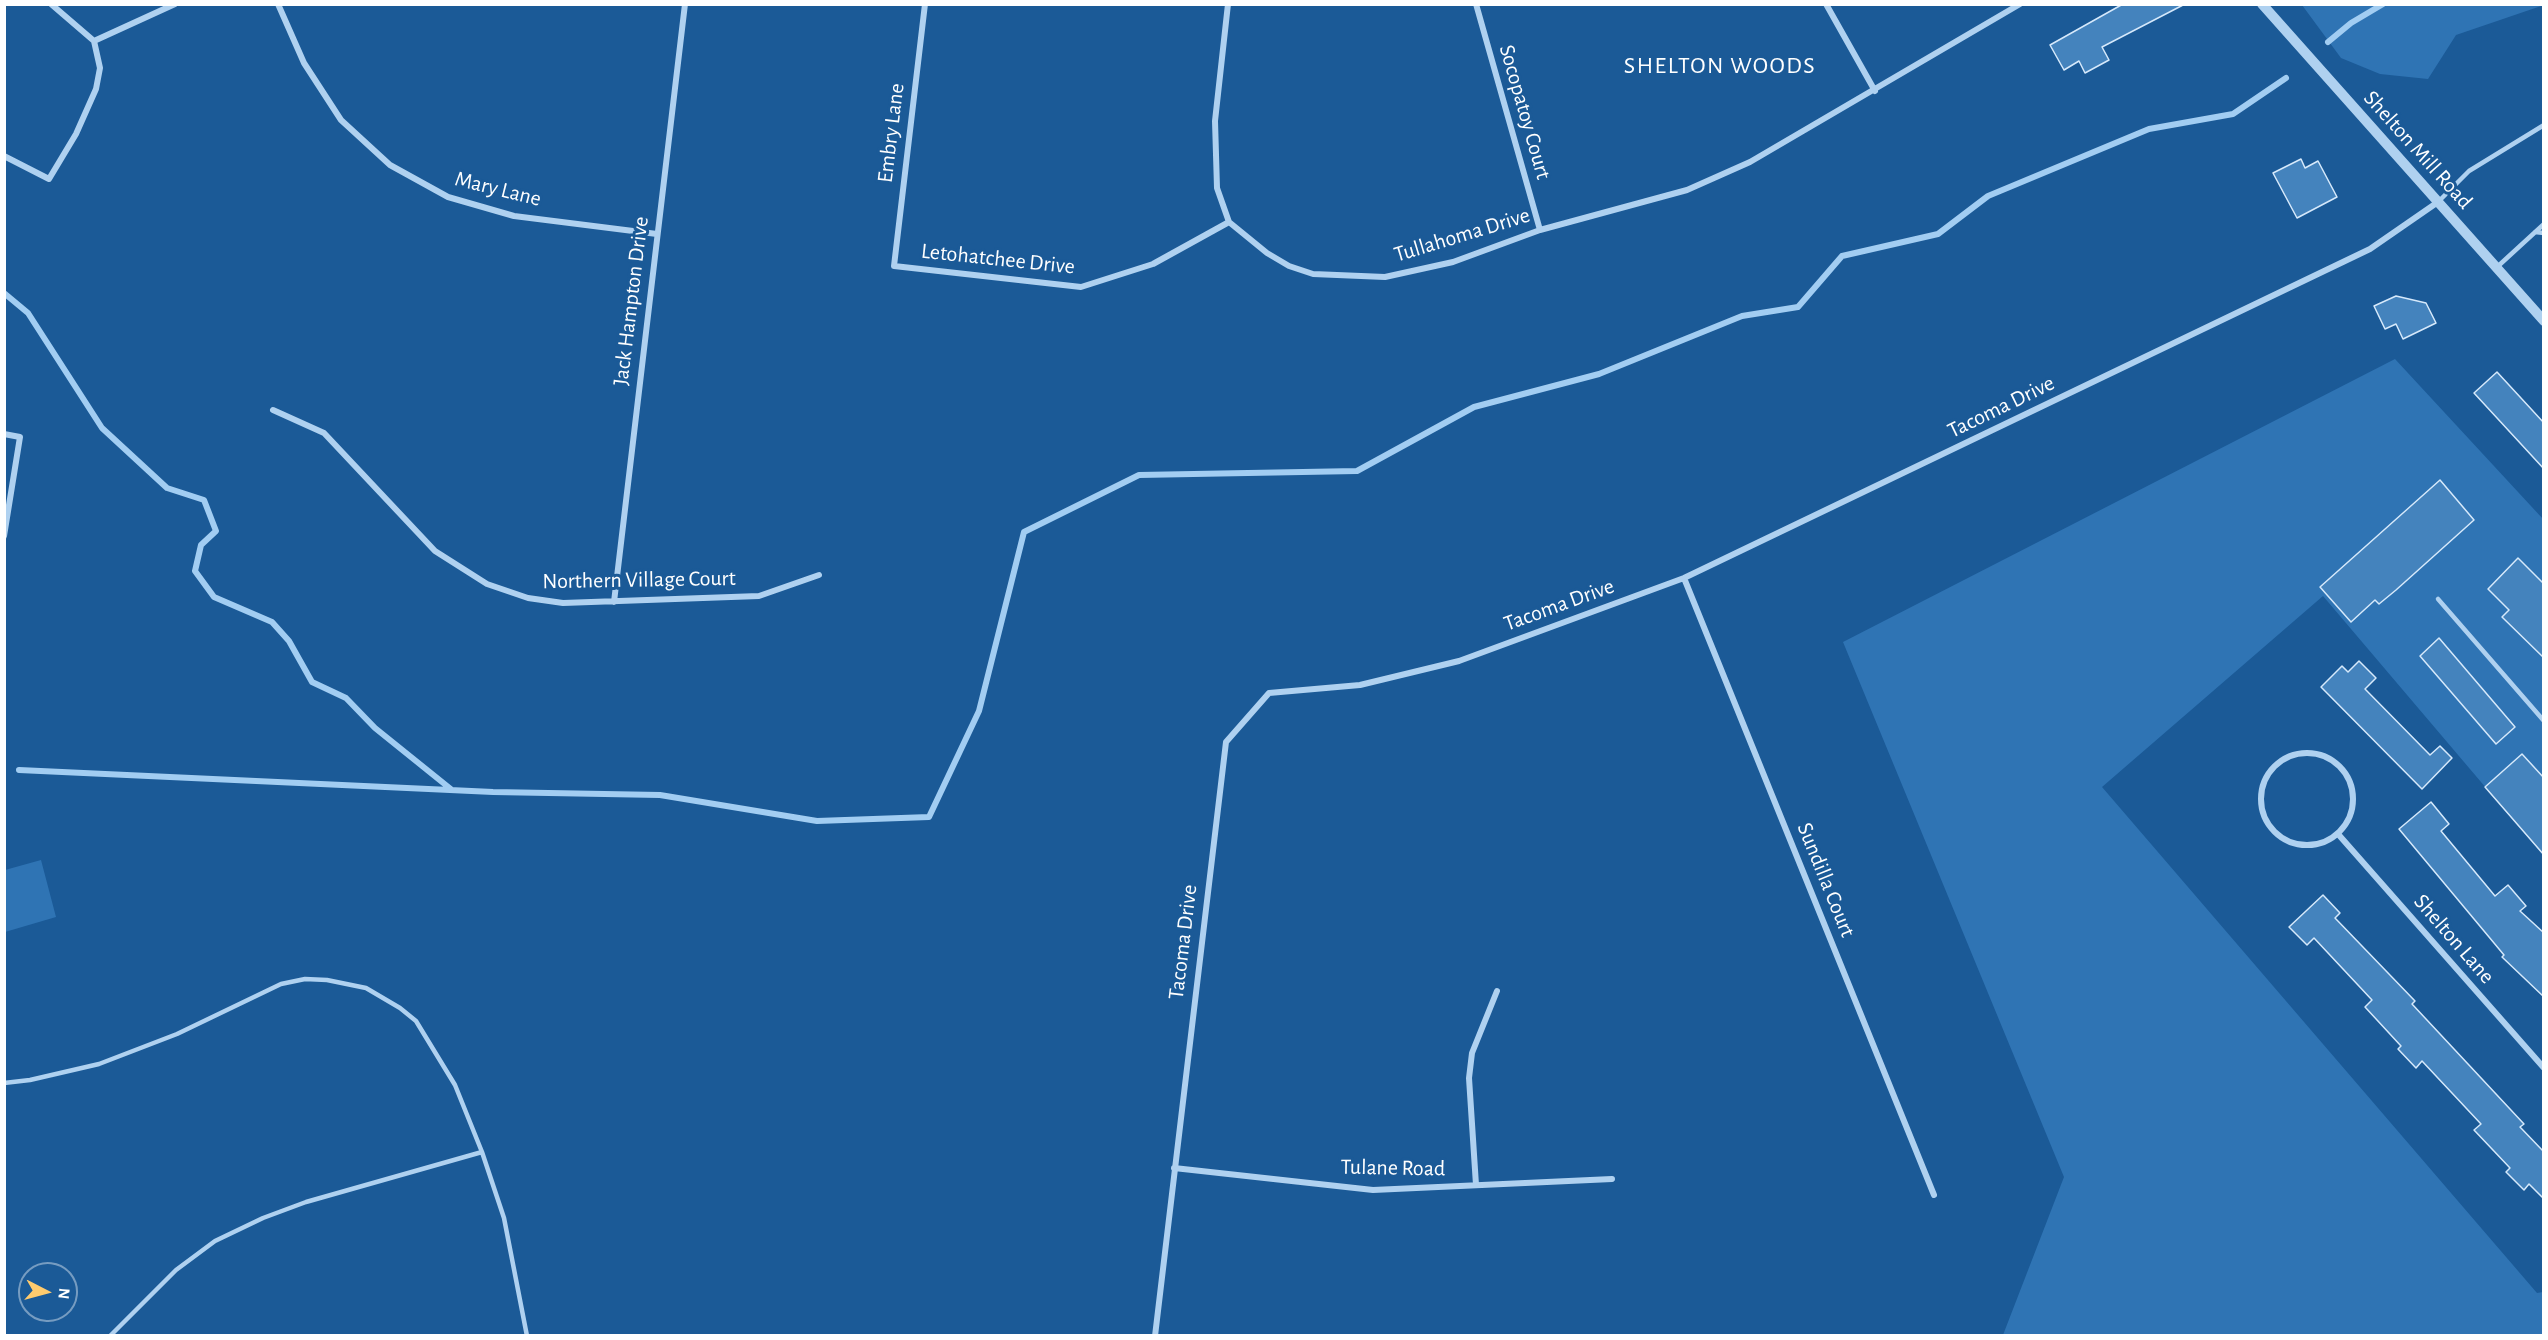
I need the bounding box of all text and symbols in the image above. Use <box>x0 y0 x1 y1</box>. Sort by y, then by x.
street label: Socopatoy Court <box>1493 42 1557 182</box>
district label: SHELTON WOODS <box>1624 52 1816 80</box>
street label: Embry Lane <box>872 82 910 184</box>
street label: Shelton Mill Road <box>2358 85 2478 215</box>
street label: Mary Lane <box>452 166 544 212</box>
street label: Tullahoma Drive <box>1391 202 1533 268</box>
street label: Jack Hampton Drive <box>608 215 654 387</box>
street label: Letohatchee Drive <box>920 238 1076 280</box>
street label: Tacoma Drive <box>1943 370 2059 444</box>
street label: Northern Village Court <box>542 565 736 595</box>
street label: Tacoma Drive <box>1500 573 1618 637</box>
street label: Sundilla Court <box>1791 819 1861 941</box>
street label: Tacoma Drive <box>1163 883 1203 1001</box>
street label: Shelton Lane <box>2408 889 2500 989</box>
street label: Tulane Road <box>1340 1154 1446 1182</box>
north arrow <box>18 1262 78 1322</box>
text: N <box>55 1287 72 1300</box>

